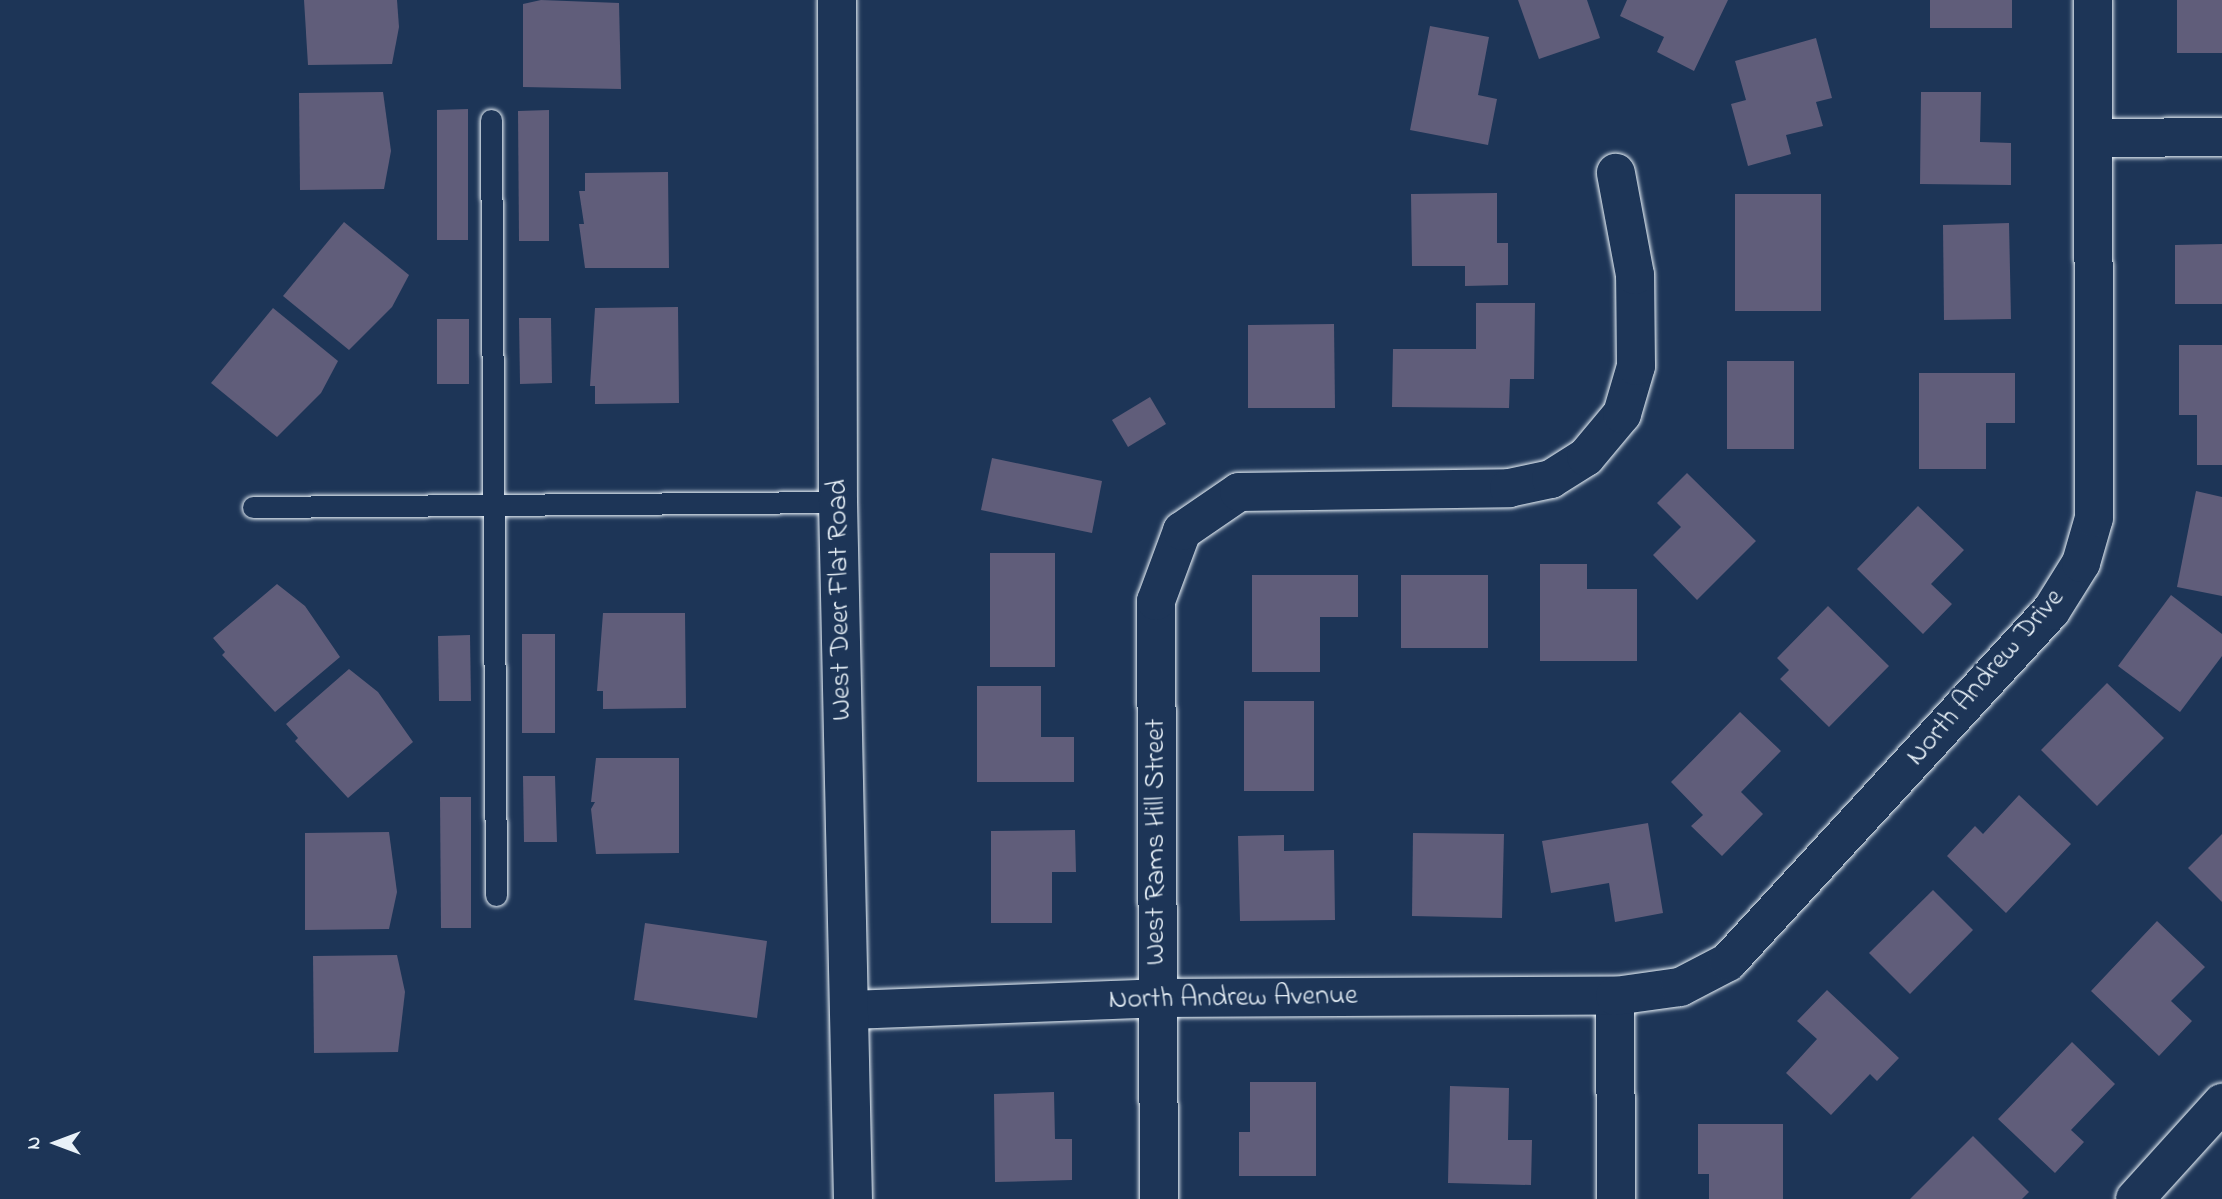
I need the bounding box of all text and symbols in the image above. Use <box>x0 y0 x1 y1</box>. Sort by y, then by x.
street label: West Deer Flat Road <box>822 479 860 721</box>
street label: North Andrew Drive <box>1900 583 2072 773</box>
street label: West Rams Hill Street <box>1140 719 1174 965</box>
street label: North Andrew Avenue <box>1108 980 1358 1018</box>
north arrow <box>21 1108 91 1178</box>
text: N <box>21 1137 48 1149</box>

